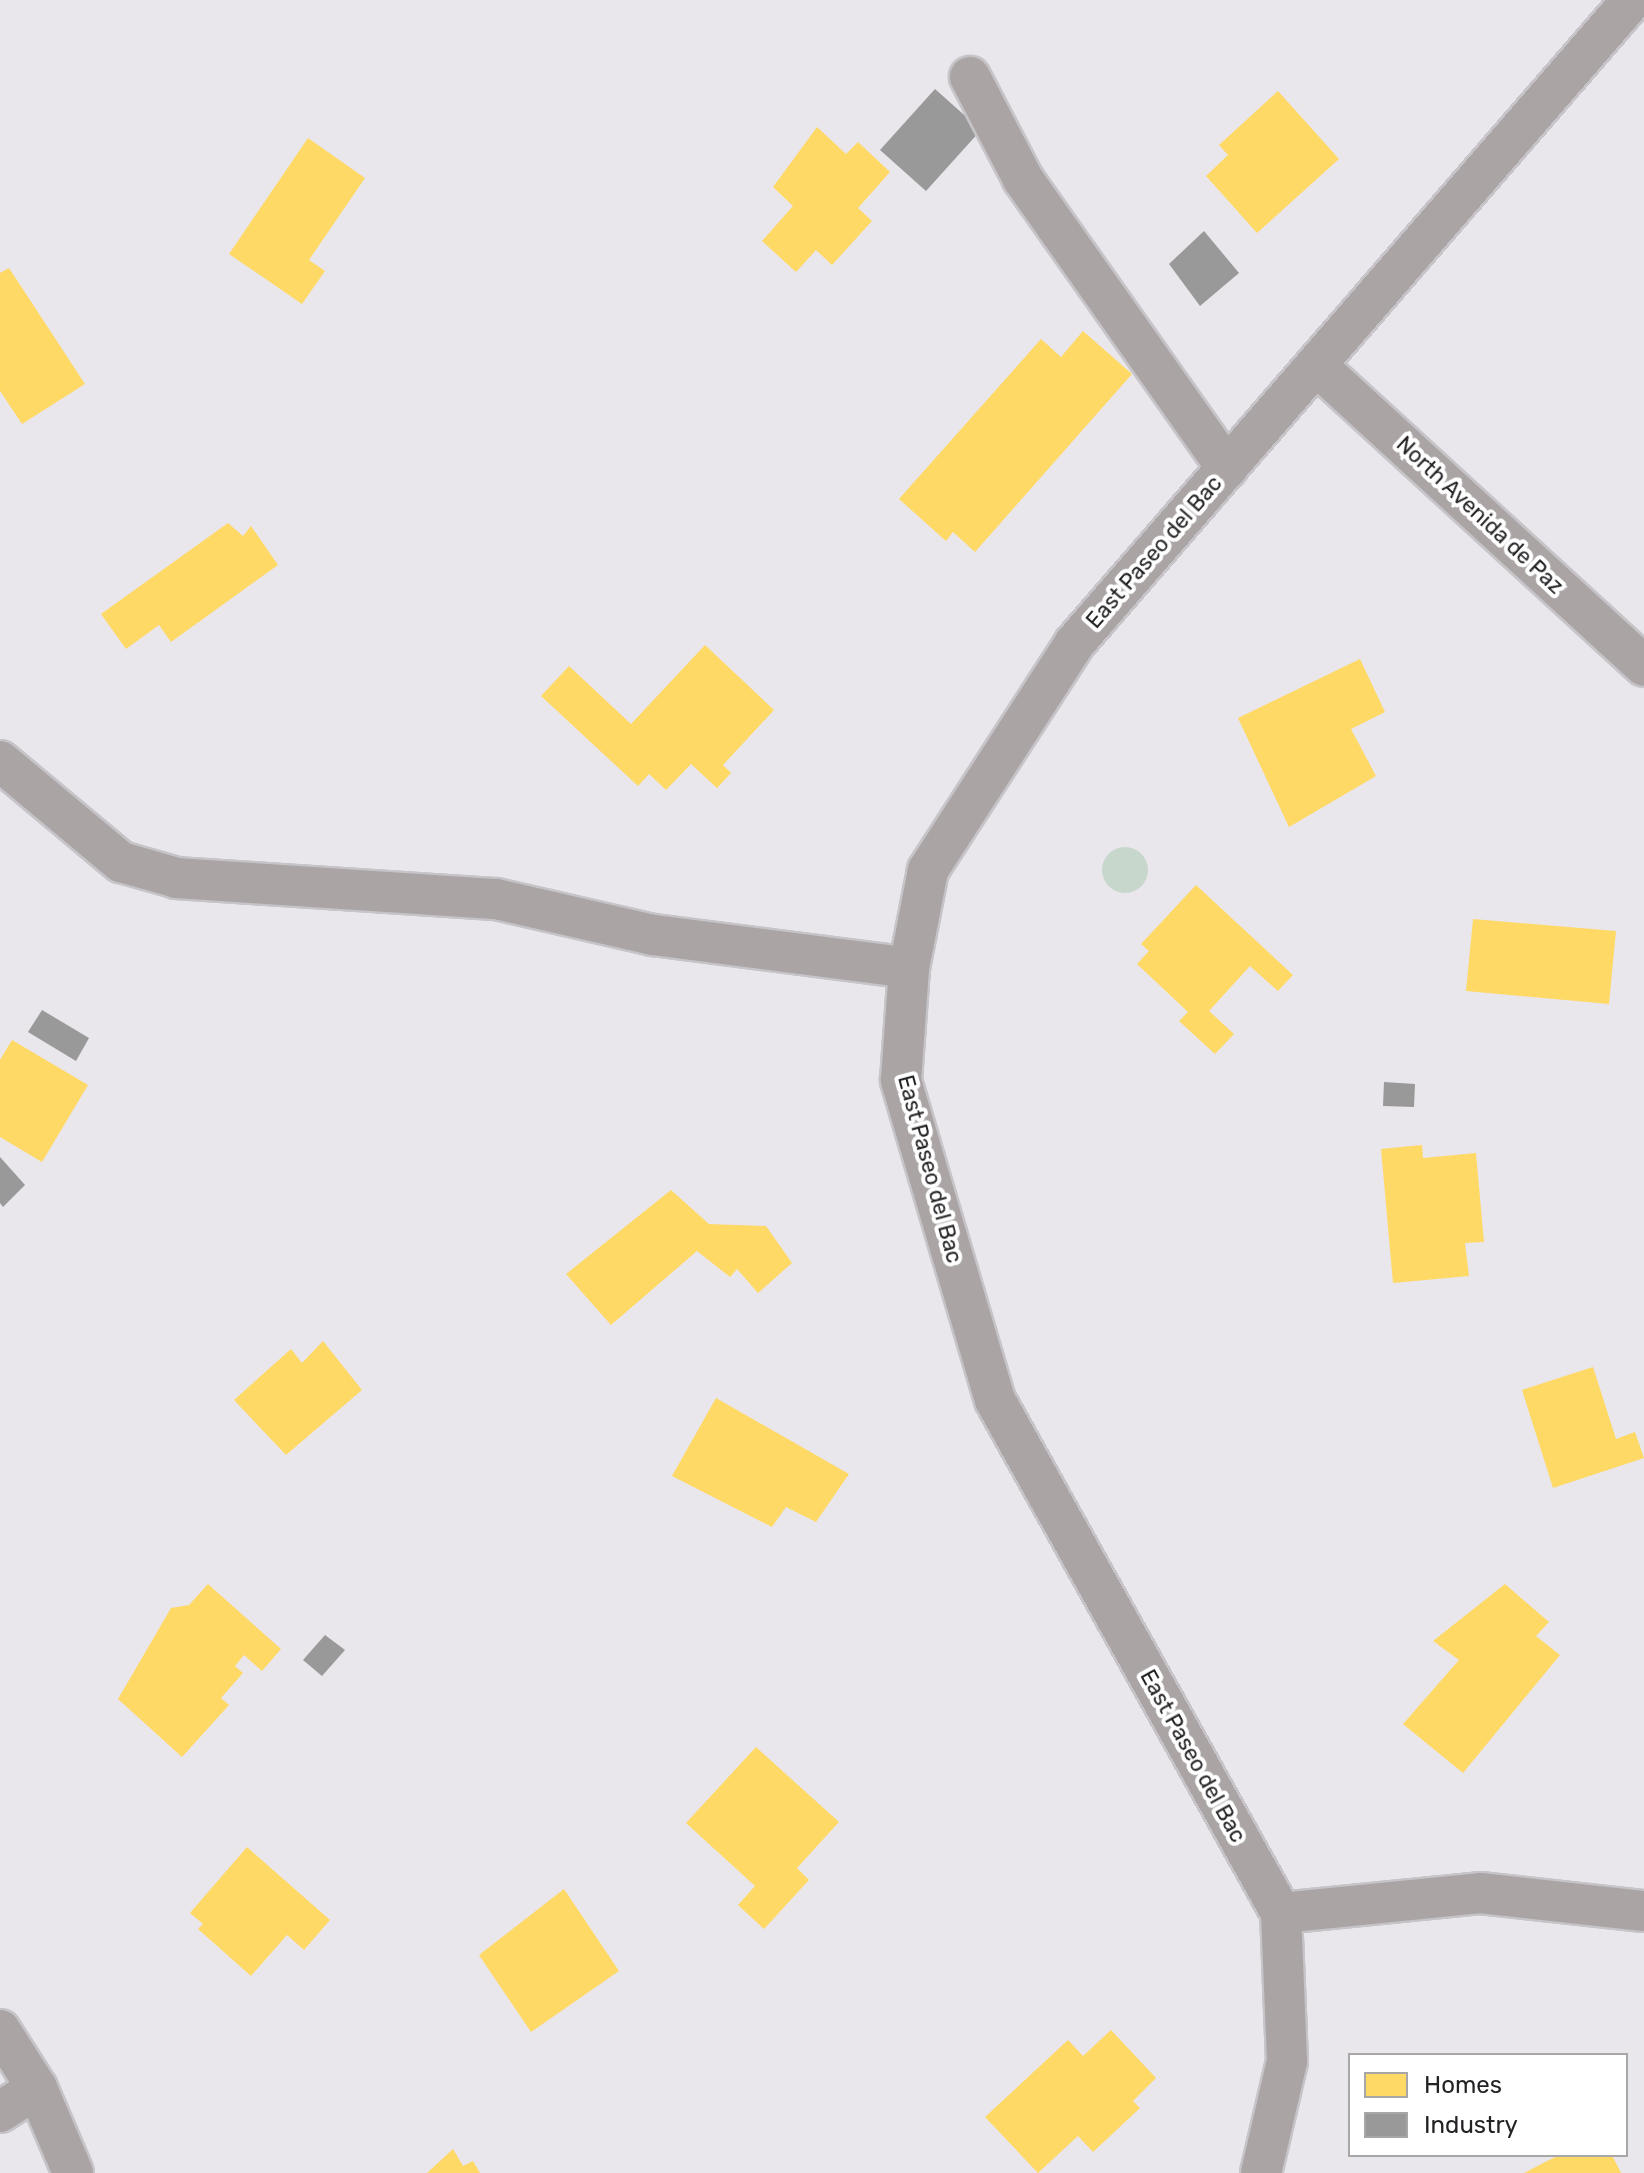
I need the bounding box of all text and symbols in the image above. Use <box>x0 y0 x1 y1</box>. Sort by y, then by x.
street label: North Avenida de Paz <box>1391 431 1569 599</box>
street label: East Paseo del Bac <box>1081 470 1227 634</box>
street label: East Paseo del Bac <box>892 1072 968 1266</box>
street label: East Paseo del Bac <box>1135 1665 1251 1847</box>
legend <box>1348 2053 1628 2157</box>
text: Homes <box>1424 2071 1502 2099</box>
text: Industry <box>1424 2111 1518 2139</box>

